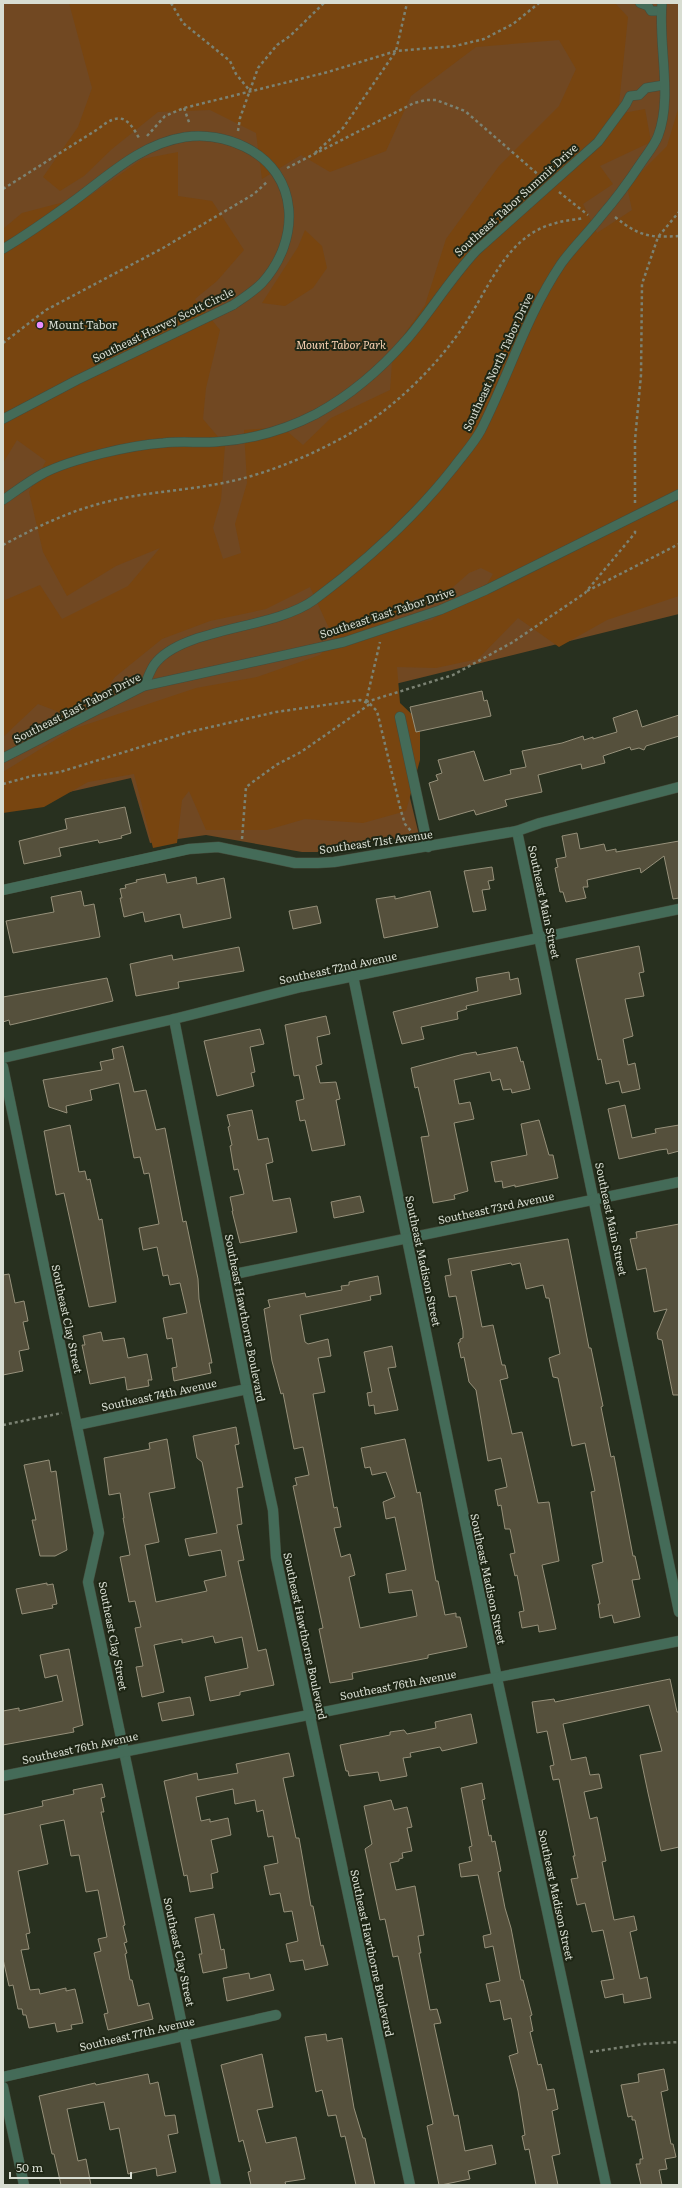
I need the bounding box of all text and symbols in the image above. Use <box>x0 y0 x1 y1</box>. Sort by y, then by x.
street label: Southeast Tabor Summit Drive <box>450 139 581 259</box>
street label: Southeast Harvey Scott Circle <box>89 283 236 365</box>
street label: Southeast North Tabor Drive <box>458 290 536 433</box>
place label: Mount Tabor <box>48 316 118 332</box>
marker: Mount Tabor <box>35 320 45 330</box>
park label: Mount Tabor Park <box>296 336 386 352</box>
street label: Southeast East Tabor Drive <box>317 583 456 641</box>
street label: Southeast East Tabor Drive <box>10 668 143 746</box>
street label: Southeast 71st Avenue <box>318 825 434 857</box>
street label: Southeast Main Street <box>525 844 565 961</box>
street label: Southeast 72nd Avenue <box>277 947 399 987</box>
street label: Southeast Main Street <box>592 1161 632 1278</box>
street label: Southeast 73rd Avenue <box>436 1187 556 1227</box>
street label: Southeast Madison Street <box>402 1194 446 1328</box>
street label: Southeast Hawthorne Boulevard <box>222 1233 270 1403</box>
street label: Southeast Clay Street <box>49 1263 87 1375</box>
street label: Southeast 74th Avenue <box>100 1374 218 1414</box>
street label: Southeast Madison Street <box>467 1512 511 1646</box>
street label: Southeast Hawthorne Boulevard <box>280 1551 332 1721</box>
street label: Southeast Clay Street <box>96 1580 133 1692</box>
street label: Southeast 76th Avenue <box>338 1665 458 1703</box>
street label: Southeast 76th Avenue <box>20 1727 140 1767</box>
street label: Southeast Madison Street <box>535 1828 579 1962</box>
street label: Southeast Hawthorne Boulevard <box>347 1868 399 2038</box>
street label: Southeast Clay Street <box>161 1896 199 2008</box>
street label: Southeast 77th Avenue <box>77 2012 196 2054</box>
scale bar <box>10 2154 131 2180</box>
text: 50 m <box>16 2158 43 2176</box>

